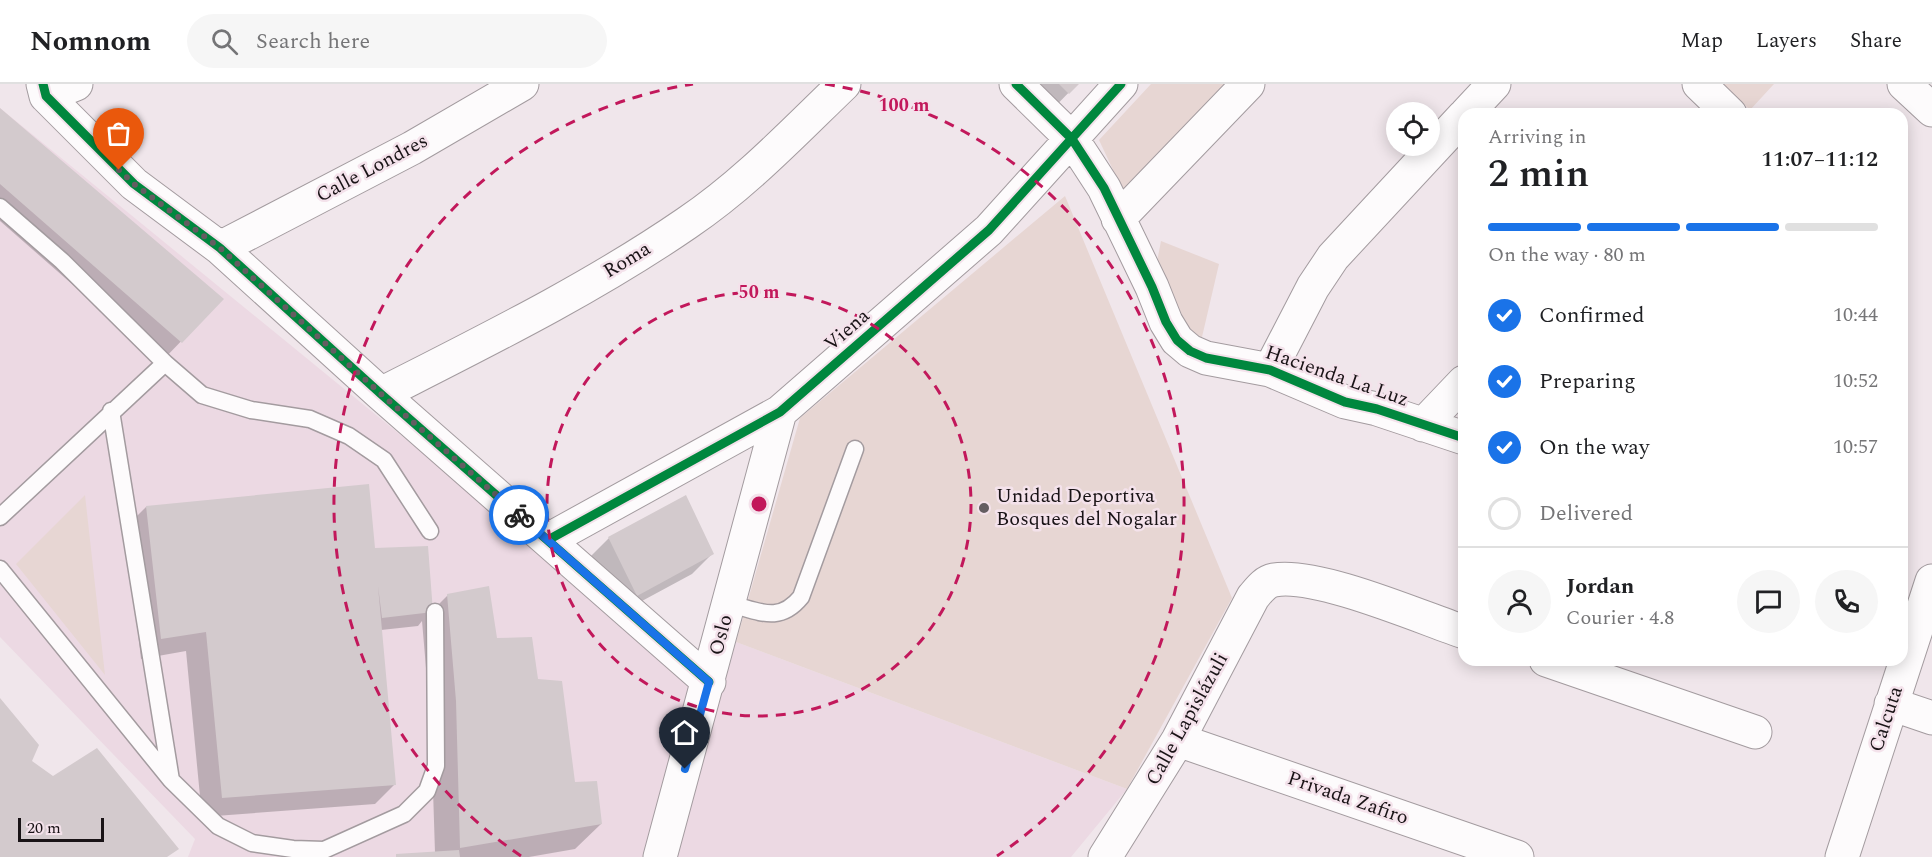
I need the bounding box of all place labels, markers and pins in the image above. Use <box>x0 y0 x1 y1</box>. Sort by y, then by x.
pin <box>93 108 144 170</box>
place label: Unidad Deportiva Bosques del Nogalar <box>996 481 1177 534</box>
centre of rings <box>749 494 769 514</box>
marker: Unidad Deportiva Bosques del Nogalar <box>977 501 991 515</box>
pin <box>659 707 710 769</box>

